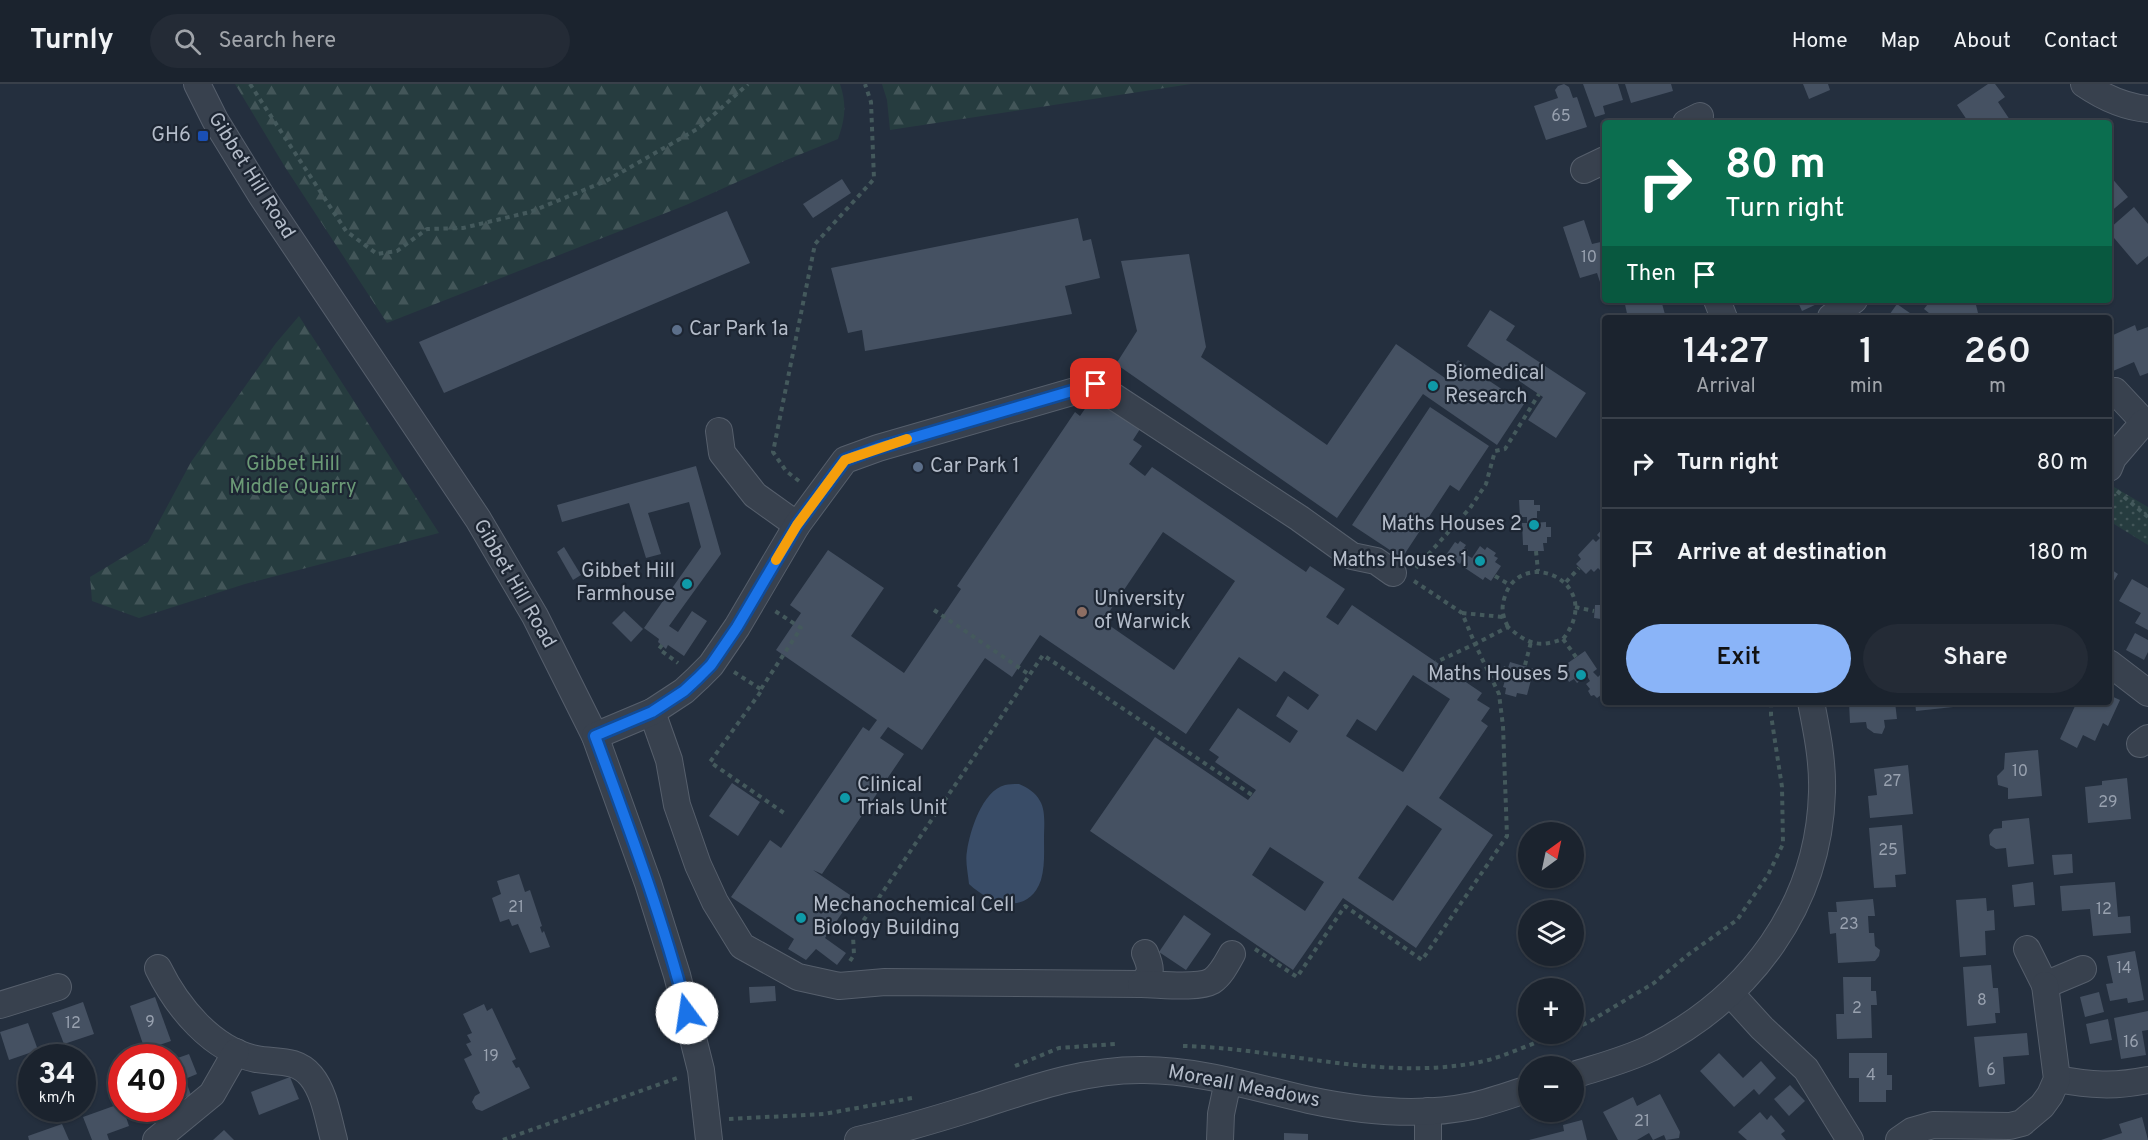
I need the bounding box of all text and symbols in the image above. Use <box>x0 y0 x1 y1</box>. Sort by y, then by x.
search box <box>150 14 570 68</box>
text: Turnly <box>30 23 114 59</box>
icon: search <box>171 25 204 58</box>
text: Search here <box>219 28 336 55</box>
text: Home <box>1792 28 1848 55</box>
text: Map <box>1881 28 1920 55</box>
text: About <box>1953 28 2011 55</box>
text: Contact <box>2044 28 2118 55</box>
house number: 65 <box>1551 107 1571 127</box>
street label: Gibbet Hill Road <box>202 108 300 244</box>
place label: GH6 <box>151 123 191 149</box>
marker: GH6 <box>196 129 210 143</box>
text: 80 m <box>1725 140 1826 193</box>
icon: right <box>1626 144 1704 222</box>
text: Turn right <box>1725 192 1844 226</box>
house number: 10 <box>1581 248 1597 268</box>
icon: arrive <box>1688 258 1721 291</box>
text: Then <box>1626 261 1676 288</box>
place label: Car Park 1a <box>689 317 789 343</box>
marker: Car Park 1a <box>670 323 684 337</box>
text: 14:27 <box>1683 330 1769 376</box>
text: 1 <box>1859 330 1873 376</box>
text: 260 <box>1964 330 2031 376</box>
pin <box>1070 358 1121 409</box>
place label: Biomedical Research <box>1445 361 1545 410</box>
icon: arrive <box>1079 367 1112 400</box>
text: Arrival <box>1696 374 1756 400</box>
text: min <box>1850 374 1883 400</box>
text: m <box>1989 374 2006 400</box>
marker: Biomedical Research <box>1426 379 1440 393</box>
icon: right <box>1626 447 1659 480</box>
text: Turn right <box>1677 450 1779 477</box>
text: 80 m <box>2037 450 2088 477</box>
park label: Gibbet Hill Middle Quarry <box>229 452 357 501</box>
place label: Car Park 1 <box>930 454 1020 480</box>
marker: Car Park 1 <box>911 460 925 474</box>
place label: Maths Houses 2 <box>1381 512 1522 538</box>
street label: Gibbet Hill Road <box>466 515 562 653</box>
marker: Maths Houses 2 <box>1527 518 1541 532</box>
icon: arrive <box>1626 537 1659 570</box>
text: Arrive at destination <box>1677 540 1887 567</box>
text: 180 m <box>2029 540 2088 567</box>
place label: Maths Houses 1 <box>1332 548 1468 574</box>
marker: Maths Houses 1 <box>1473 554 1487 568</box>
place label: Gibbet Hill Farmhouse <box>576 559 675 608</box>
marker: Gibbet Hill Farmhouse <box>680 577 694 591</box>
place label: University of Warwick <box>1094 587 1191 636</box>
marker: University of Warwick <box>1075 605 1089 619</box>
button: Exit <box>1626 624 1851 693</box>
button: Share <box>1863 624 2088 693</box>
place label: Maths Houses 5 <box>1428 662 1569 688</box>
marker: Maths Houses 5 <box>1574 668 1588 682</box>
house number: 10 <box>2012 762 2028 782</box>
house number: 27 <box>1883 772 1901 792</box>
place label: Clinical Trials Unit <box>857 773 947 822</box>
marker: Clinical Trials Unit <box>838 791 852 805</box>
house number: 29 <box>2098 793 2118 813</box>
north arrow <box>1518 822 1584 888</box>
map controls <box>1518 822 1584 1122</box>
house number: 25 <box>1878 841 1898 861</box>
place label: Mechanochemical Cell Biology Building <box>813 893 1015 942</box>
house number: 21 <box>508 898 524 918</box>
button: layers <box>1518 900 1584 966</box>
house number: 12 <box>2096 900 2112 920</box>
marker: Mechanochemical Cell Biology Building <box>794 911 808 925</box>
house number: 23 <box>1839 915 1859 935</box>
house number: 14 <box>2116 959 2132 979</box>
button: + <box>1518 978 1584 1044</box>
position arrow <box>655 981 719 1045</box>
house number: 8 <box>1977 991 1987 1011</box>
house number: 2 <box>1852 999 1862 1019</box>
house number: 9 <box>145 1013 155 1033</box>
house number: 12 <box>65 1014 81 1034</box>
house number: 16 <box>2123 1033 2139 1053</box>
speed limit sign: 40 <box>108 1044 186 1122</box>
house number: 19 <box>483 1047 499 1067</box>
button: − <box>1518 1056 1584 1122</box>
text: 34 <box>38 1057 76 1094</box>
street label: Moreall Meadows <box>1166 1060 1322 1114</box>
house number: 6 <box>1986 1061 1996 1081</box>
house number: 4 <box>1866 1066 1876 1086</box>
text: km/h <box>39 1089 75 1108</box>
house number: 21 <box>1634 1112 1650 1132</box>

